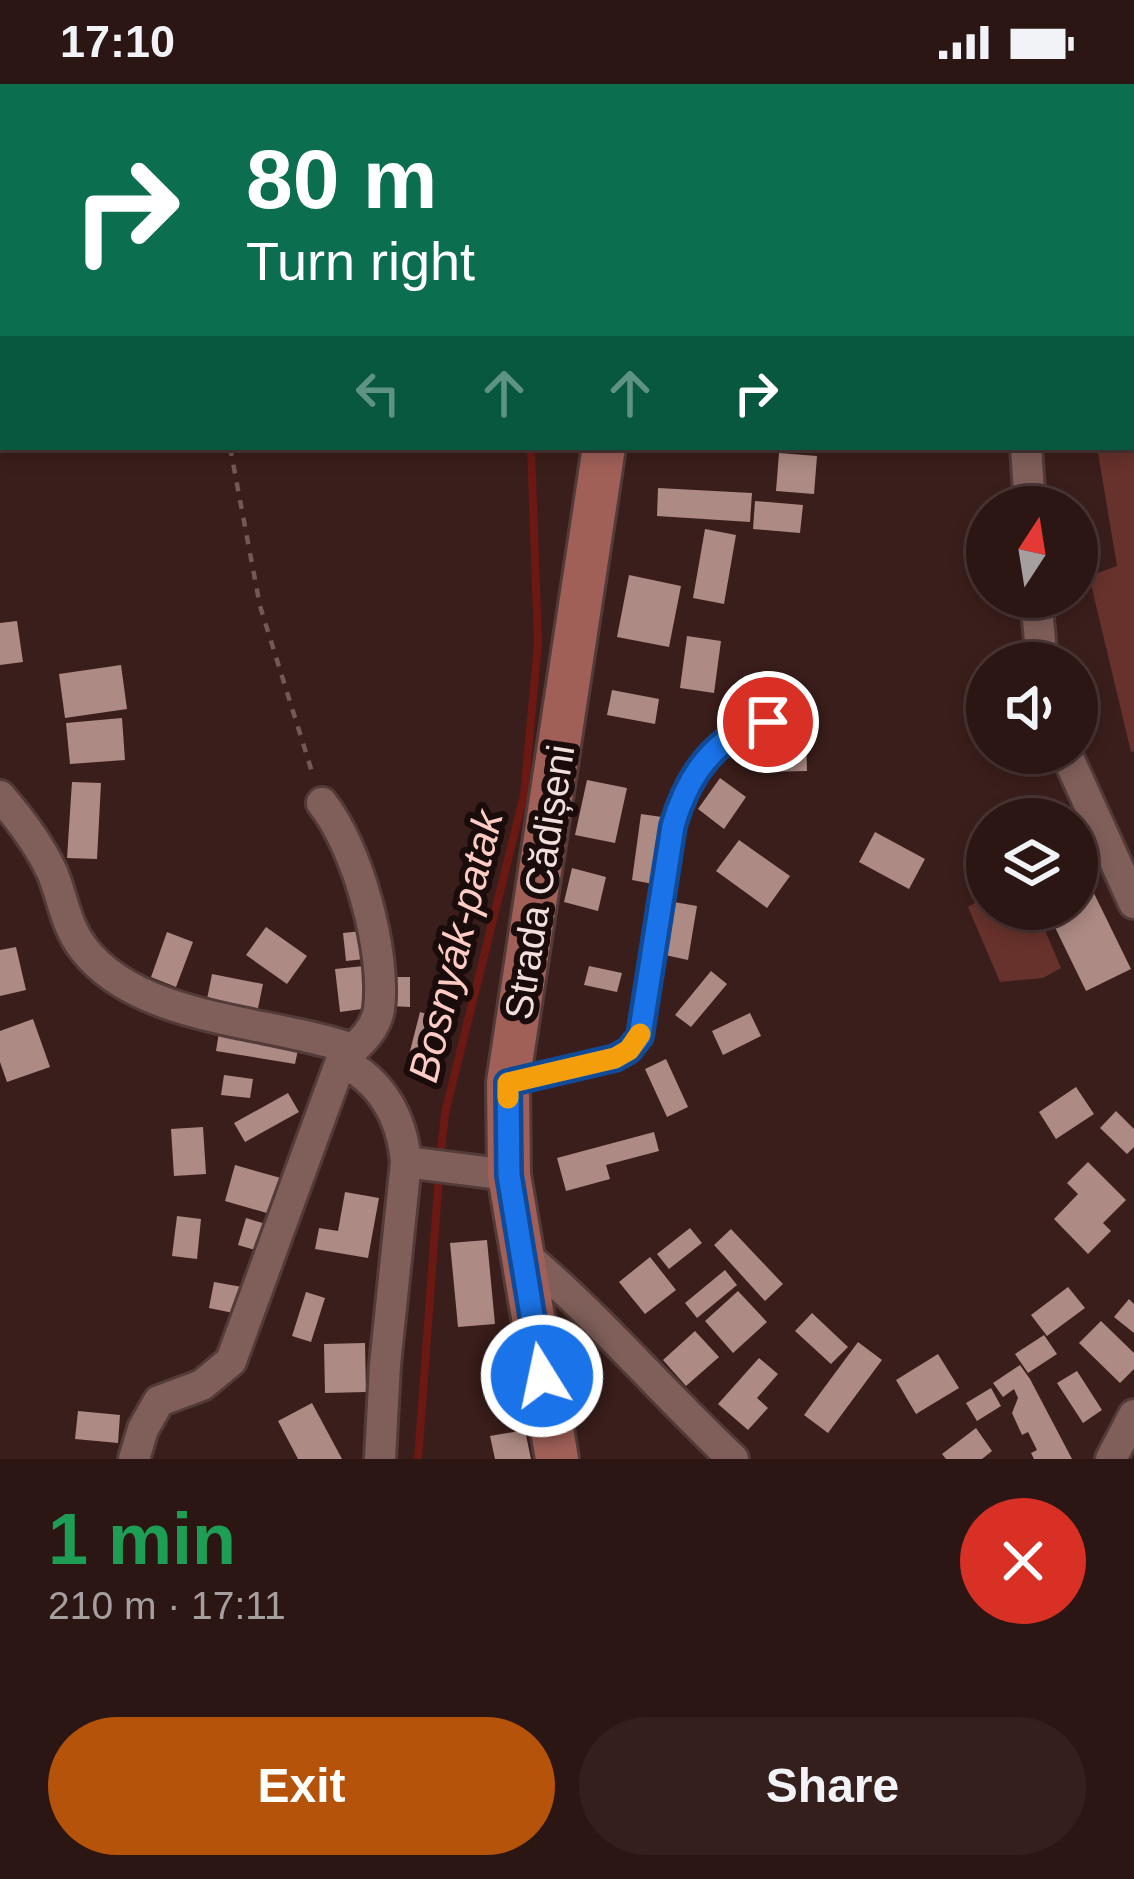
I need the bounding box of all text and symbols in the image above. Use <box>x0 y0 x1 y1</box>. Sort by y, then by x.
text: 17:10 <box>60 16 175 67</box>
icon: right <box>48 132 204 288</box>
text: 80 m <box>246 132 437 226</box>
text: Turn right <box>246 231 475 291</box>
icon: left <box>345 360 411 426</box>
icon: ahead <box>471 360 537 426</box>
icon: ahead <box>597 360 663 426</box>
icon: right <box>723 360 789 426</box>
north arrow <box>966 486 1098 618</box>
map controls <box>966 486 1098 930</box>
button: sound <box>966 642 1098 774</box>
pin <box>717 671 819 773</box>
icon: arrive <box>735 689 801 755</box>
street label: Strada Cădișeni <box>497 742 582 1022</box>
button: layers <box>966 798 1098 930</box>
water label: Bosnyák-patak <box>399 804 512 1087</box>
position arrow <box>479 1313 605 1439</box>
button: close <box>960 1498 1086 1624</box>
text: 1 min <box>48 1499 236 1579</box>
text: 210 m · 17:11 <box>48 1584 286 1627</box>
button: Exit <box>48 1717 555 1855</box>
button: Share <box>579 1717 1086 1855</box>

